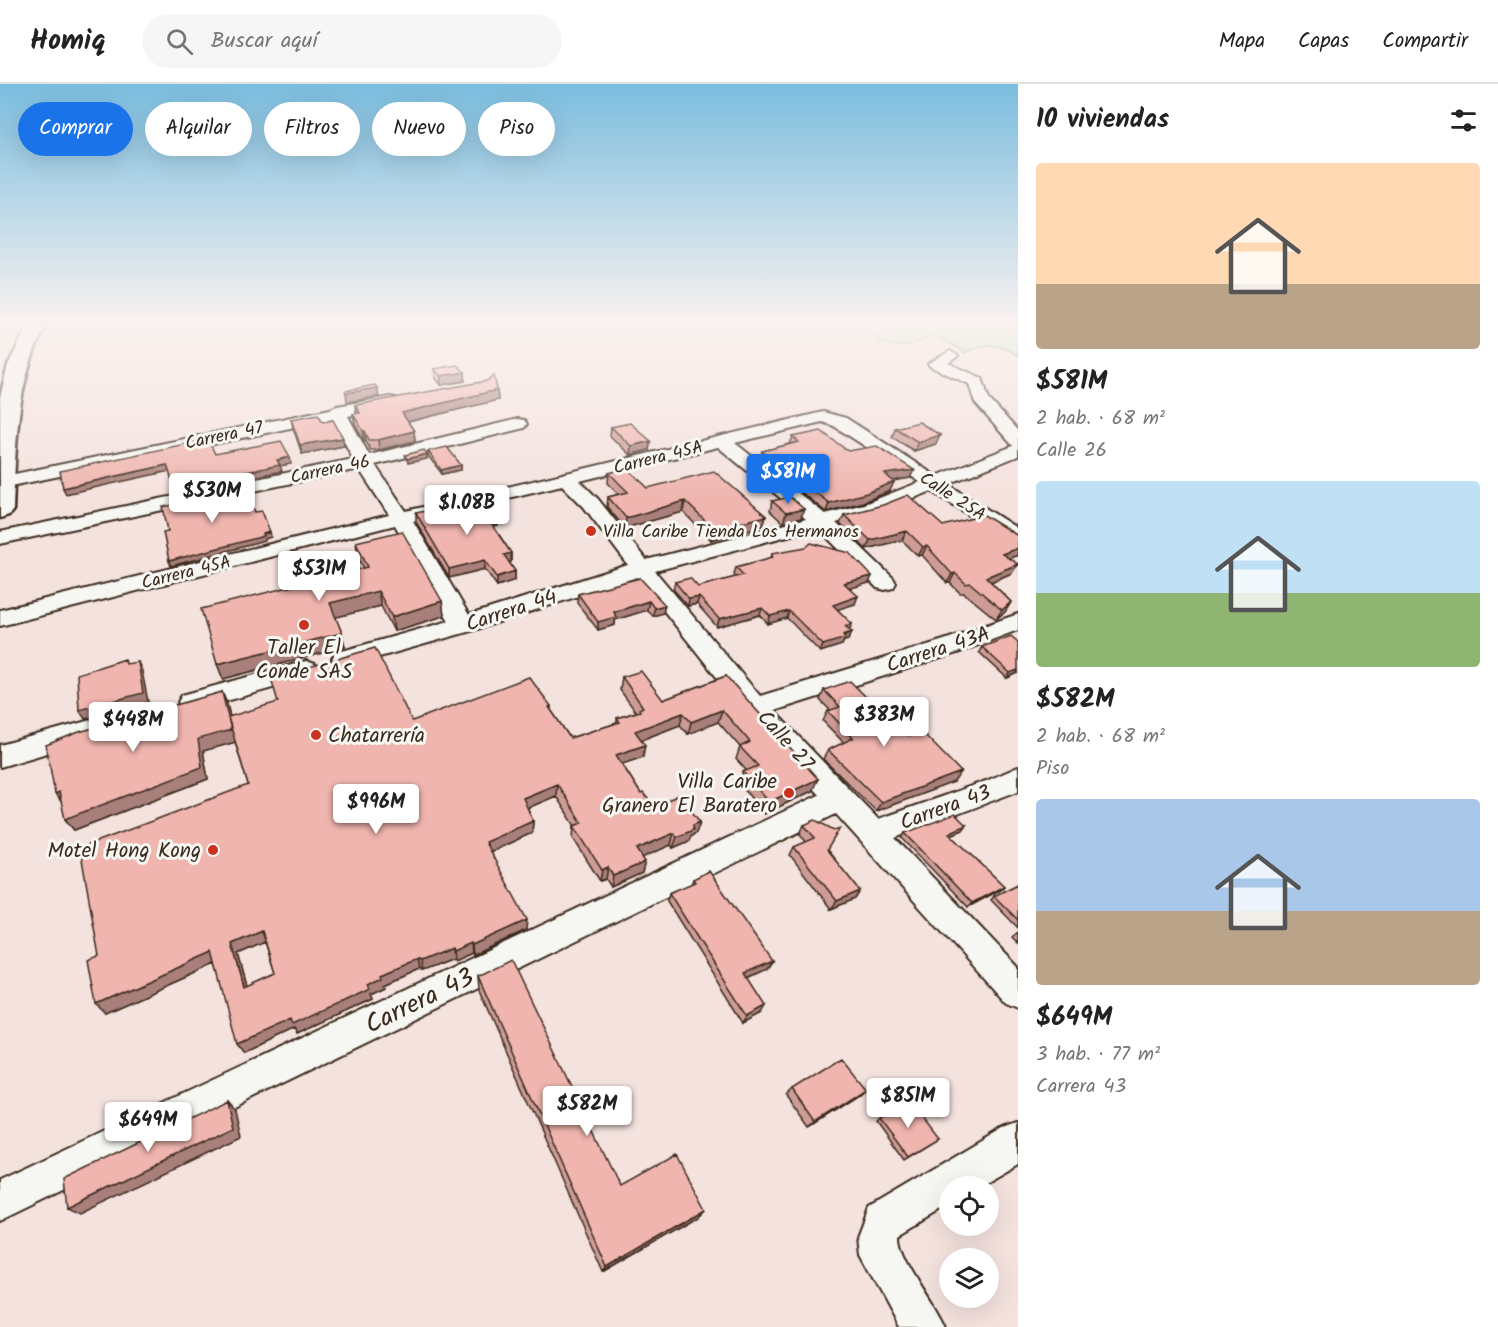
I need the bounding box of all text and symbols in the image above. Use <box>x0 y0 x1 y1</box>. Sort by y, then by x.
search box <box>142 14 562 68</box>
text: Homiq <box>30 19 106 64</box>
text: Buscar aquí <box>211 24 318 59</box>
icon: search <box>163 25 196 58</box>
text: Mapa <box>1219 25 1265 58</box>
text: Capas <box>1298 25 1349 58</box>
text: Compartir <box>1382 25 1468 58</box>
text: 10 viviendas <box>1036 99 1169 141</box>
chip: Comprar <box>18 102 133 156</box>
chip: Alquilar <box>145 102 252 156</box>
chip: Filtros <box>264 102 360 156</box>
chip: Nuevo <box>372 102 466 156</box>
chip: Piso <box>478 102 555 156</box>
icon: filters <box>1447 104 1480 137</box>
icon: home <box>1204 202 1312 310</box>
text: $581M <box>1036 361 1107 403</box>
text: 2 hab. · 68 m² <box>1036 403 1165 435</box>
street label: Carrera 47 <box>183 414 267 459</box>
street label: Carrera 45A <box>611 433 706 484</box>
text: Calle 26 <box>1036 435 1107 467</box>
street label: Carrera 46 <box>288 448 373 493</box>
pin: $581M <box>746 454 830 505</box>
text: $581M <box>761 457 815 489</box>
street label: Calle 25A <box>913 465 991 530</box>
pin: $530M <box>170 473 254 524</box>
text: $530M <box>183 476 241 508</box>
pin: $1.08B <box>418 485 516 536</box>
text: $1.08B <box>438 488 496 520</box>
place label: Villa Caribe Tienda Los Hermanos <box>603 518 859 547</box>
icon: home <box>1204 520 1312 628</box>
marker: Villa Caribe Tienda Los Hermanos <box>584 524 598 538</box>
street label: Carrera 45A <box>139 548 234 599</box>
pin: $531M <box>277 551 361 602</box>
text: $531M <box>292 554 346 586</box>
street label: Carrera 44 <box>462 581 561 642</box>
marker: Taller El Conde SAS <box>297 618 311 632</box>
street label: Carrera 43A <box>882 618 995 683</box>
place label: Taller El Conde SAS <box>256 632 352 689</box>
text: $582M <box>1036 679 1115 721</box>
pin: $383M <box>842 697 926 748</box>
text: $383M <box>854 700 914 732</box>
pin: $448M <box>91 702 175 753</box>
street label: Calle 27 <box>748 703 822 780</box>
text: $448M <box>103 705 163 737</box>
place label: Chatarrería <box>328 720 425 753</box>
text: 2 hab. · 68 m² <box>1036 721 1165 753</box>
marker: Chatarrería <box>309 728 323 742</box>
text: Piso <box>1036 753 1069 785</box>
place label: Villa Caribe Granero El Baratero <box>602 766 778 823</box>
street label: Carrera 43 <box>895 777 996 840</box>
pin: $996M <box>334 784 418 835</box>
marker: Villa Caribe Granero El Baratero <box>782 786 796 800</box>
text: $996M <box>347 787 405 819</box>
place label: Motel Hong Kong <box>48 835 201 868</box>
icon: home <box>1204 838 1312 946</box>
marker: Motel Hong Kong <box>206 843 220 857</box>
street label: Carrera 43 <box>358 957 482 1046</box>
text: $649M <box>1036 997 1112 1039</box>
text: 3 hab. · 77 m² <box>1036 1039 1160 1071</box>
text: Carrera 43 <box>1036 1071 1126 1103</box>
pin: $851M <box>866 1078 950 1129</box>
text: $851M <box>881 1081 935 1113</box>
pin: $582M <box>545 1086 629 1137</box>
text: $582M <box>557 1089 617 1121</box>
pin: $649M <box>106 1102 190 1153</box>
text: $649M <box>119 1105 177 1137</box>
map controls <box>939 1176 999 1308</box>
button: locate <box>939 1176 999 1236</box>
button: layers <box>939 1248 999 1308</box>

